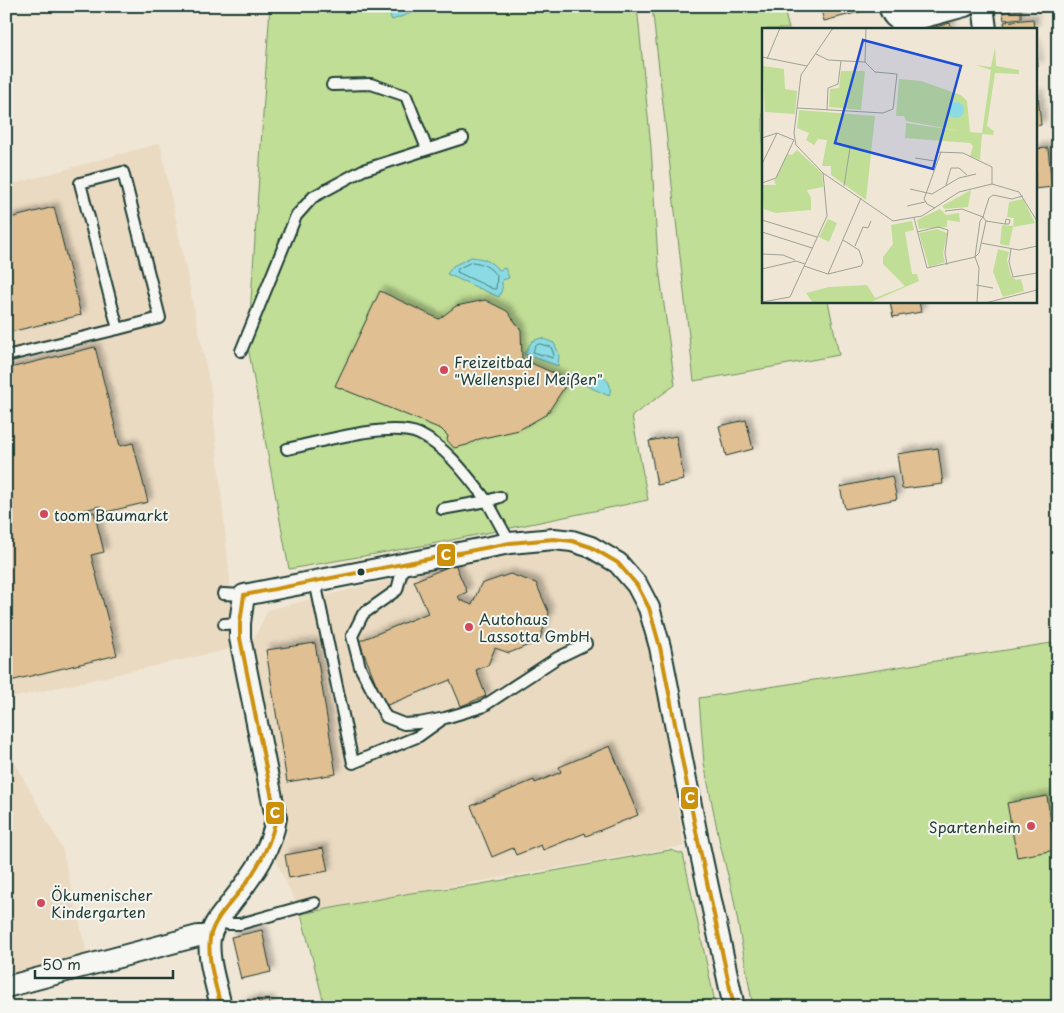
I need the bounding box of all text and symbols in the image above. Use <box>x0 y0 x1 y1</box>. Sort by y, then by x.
inset map <box>762 28 1036 302</box>
place label: Freizeitbad "Wellenspiel Meißen" <box>454 350 603 390</box>
marker: Freizeitbad "Wellenspiel Meißen" <box>438 364 450 376</box>
place label: toom Baumarkt <box>54 503 168 526</box>
marker: toom Baumarkt <box>38 508 50 520</box>
line badge: C <box>436 543 456 567</box>
text: C <box>441 544 451 565</box>
unlabelled marker <box>356 567 366 577</box>
place label: Autohaus Lassotta GmbH <box>479 607 590 647</box>
marker: Autohaus Lassotta GmbH <box>463 621 475 633</box>
line badge: C <box>680 786 699 810</box>
text: C <box>685 787 695 808</box>
line badge: C <box>265 801 285 825</box>
text: C <box>270 802 280 823</box>
place label: Spartenheim <box>929 815 1021 838</box>
marker: Spartenheim <box>1025 820 1037 832</box>
place label: Ökumenischer Kindergarten <box>51 883 152 923</box>
marker: Ökumenischer Kindergarten <box>35 897 47 909</box>
scale bar <box>35 948 172 980</box>
text: 50 m <box>42 952 81 975</box>

